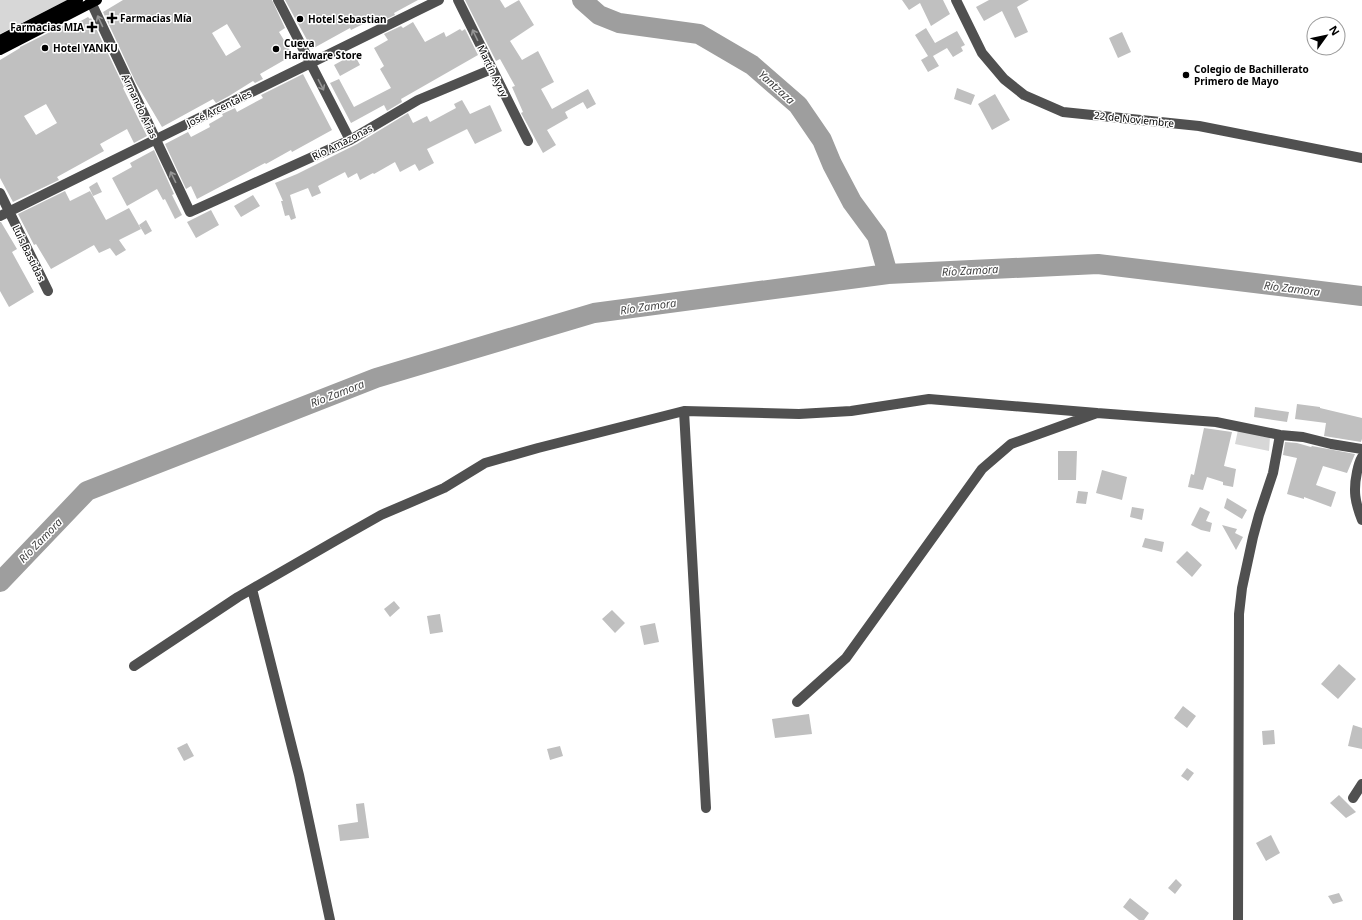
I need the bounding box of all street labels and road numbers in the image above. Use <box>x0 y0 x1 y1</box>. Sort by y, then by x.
street label: Martín Ayuy <box>474 43 512 100</box>
street label: Armando Arias <box>119 71 161 141</box>
street label: José Arcentales <box>183 86 254 130</box>
street label: 22 de Noviembre <box>1093 108 1175 130</box>
street label: Río Amazonas <box>309 121 375 163</box>
street label: Luis Bastidas <box>9 223 49 284</box>

